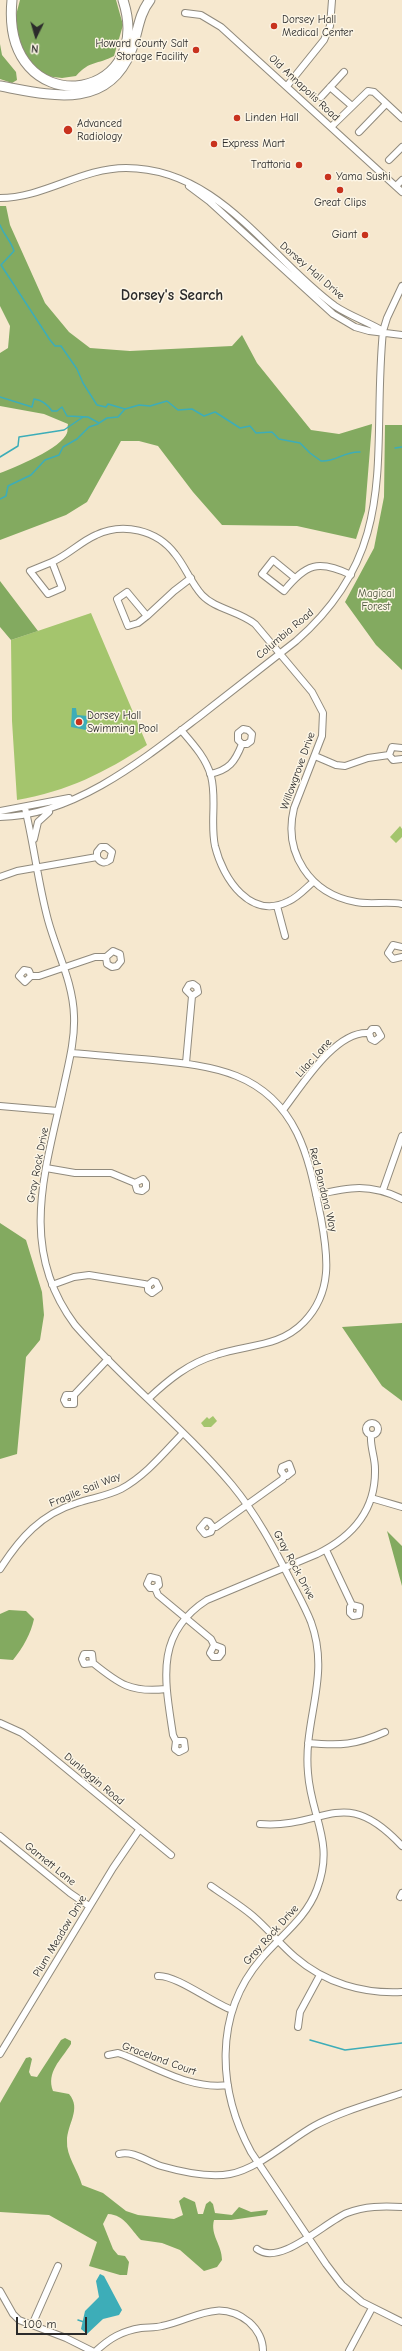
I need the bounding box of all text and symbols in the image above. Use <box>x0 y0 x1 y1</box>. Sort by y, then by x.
place label: Dorsey Hall Medical Center <box>282 13 353 39</box>
north arrow <box>16 16 56 56</box>
marker: Dorsey Hall Medical Center <box>269 21 279 31</box>
place label: Howard County Salt Storage Facility <box>95 37 188 63</box>
text: N <box>31 42 39 55</box>
marker: Howard County Salt Storage Facility <box>191 45 201 55</box>
street label: Old Annapolis Road <box>266 52 342 124</box>
place label: Linden Hall <box>245 111 299 125</box>
marker: Linden Hall <box>232 113 242 123</box>
place label: Advanced Radiology <box>77 117 122 143</box>
marker: Advanced Radiology <box>62 124 74 136</box>
place label: Express Mart <box>222 137 285 151</box>
marker: Express Mart <box>209 139 219 149</box>
place label: Trattoria <box>251 158 291 172</box>
marker: Trattoria <box>294 160 304 170</box>
place label: Yama Sushi <box>336 170 391 184</box>
marker: Yama Sushi <box>323 172 333 182</box>
marker: Great Clips <box>335 185 345 195</box>
place label: Great Clips <box>314 196 366 210</box>
place label: Giant <box>332 228 357 242</box>
marker: Giant <box>360 230 370 240</box>
street label: Dorsey Hall Drive <box>277 239 347 303</box>
district label: Dorsey's Search <box>121 287 223 305</box>
park label: Magical Forest <box>358 587 394 613</box>
street label: Columbia Road <box>253 606 317 662</box>
place label: Dorsey Hall Swimming Pool <box>87 709 158 735</box>
marker: Dorsey Hall Swimming Pool <box>74 717 84 727</box>
street label: Willowgrove Drive <box>278 730 318 812</box>
street label: Lilac Lane <box>293 1036 335 1080</box>
street label: Gray Rock Drive <box>24 1126 52 1204</box>
street label: Red Bandana Way <box>306 1147 340 1233</box>
street label: Fragile Sail Way <box>47 1470 123 1510</box>
street label: Gray Rock Drive <box>270 1528 318 1602</box>
street label: Dunloggin Road <box>61 1750 127 1808</box>
street label: Garnett Lane <box>22 1839 78 1889</box>
street label: Plum Meadow Drive <box>30 1893 90 1979</box>
street label: Gray Rock Drive <box>240 1902 302 1968</box>
street label: Graceland Court <box>120 2039 198 2079</box>
scale bar <box>18 2309 89 2335</box>
text: 100 m <box>23 2317 56 2331</box>

